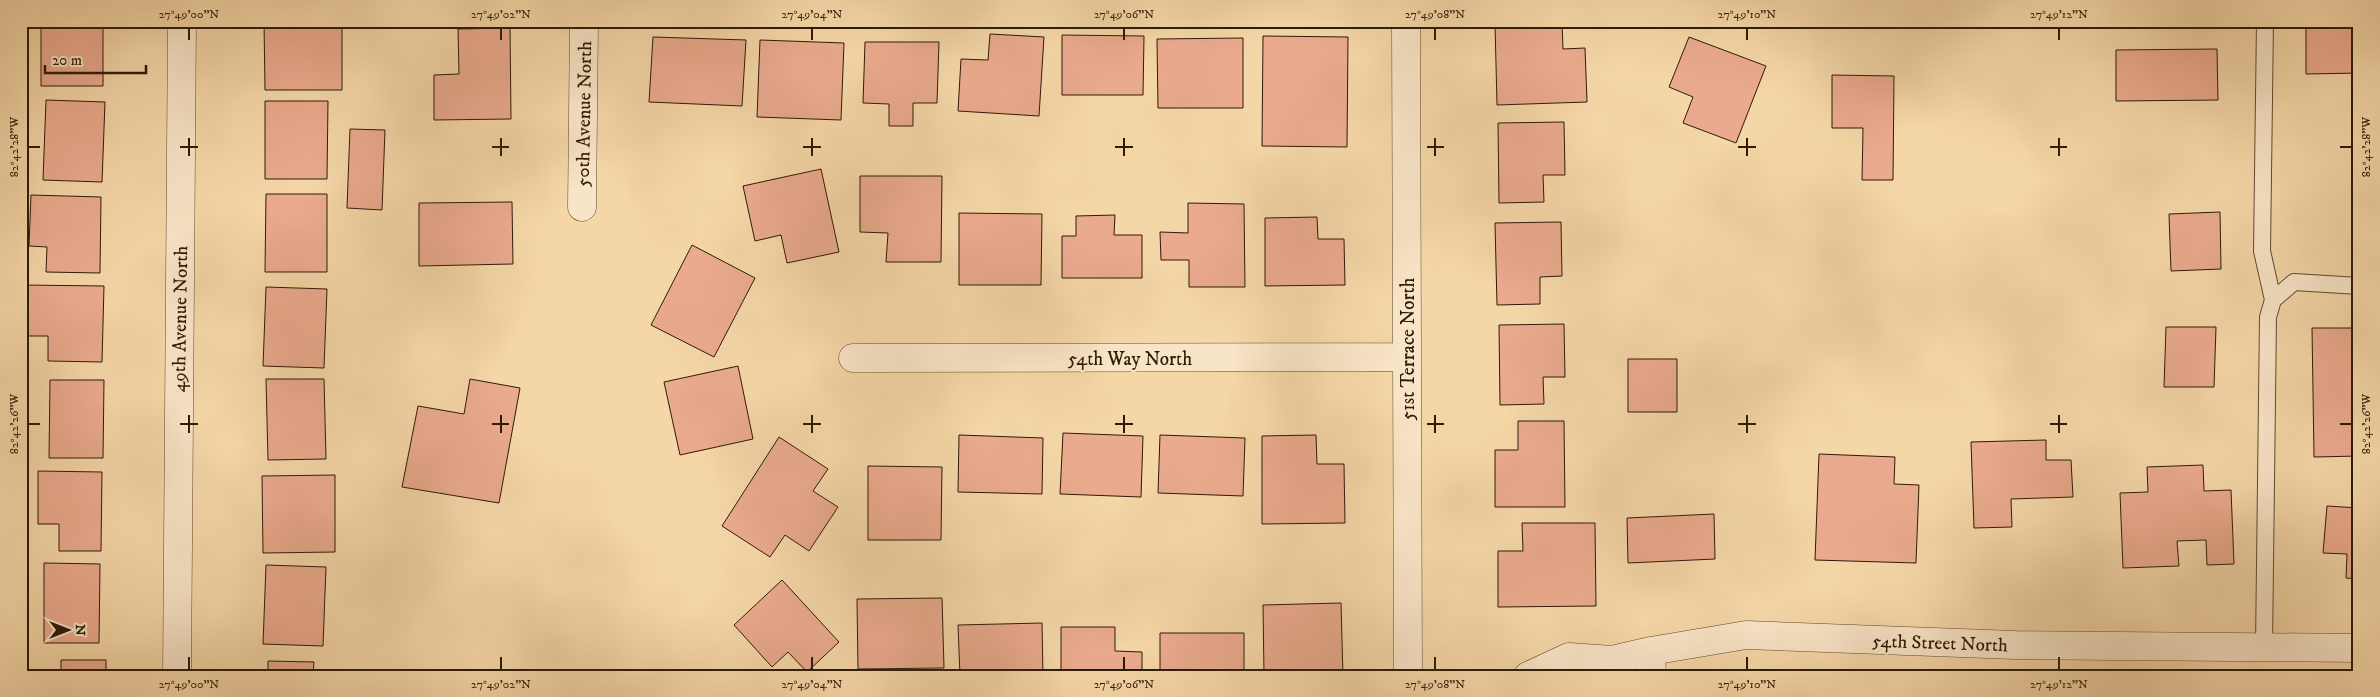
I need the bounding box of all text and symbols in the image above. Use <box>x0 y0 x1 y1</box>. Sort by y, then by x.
text: 27°49'00"N <box>159 7 219 22</box>
text: 27°49'02"N <box>471 7 531 22</box>
text: 27°49'04"N <box>782 7 843 22</box>
text: 27°49'06"N <box>1094 7 1154 22</box>
text: 27°49'08"N <box>1405 7 1465 22</box>
text: 27°49'10"N <box>1718 7 1776 22</box>
text: 27°49'12"N <box>2030 7 2088 22</box>
street label: 50th Avenue North <box>572 41 597 187</box>
scale bar <box>45 42 146 74</box>
text: 20 m <box>52 51 82 70</box>
text: 82°42'28"W <box>7 116 22 177</box>
text: 82°42'28"W <box>2359 116 2374 177</box>
street label: 49th Avenue North <box>168 245 193 393</box>
street label: 51st Terrace North <box>1397 277 1420 421</box>
street label: 54th Way North <box>1068 348 1192 371</box>
text: 82°42'26"W <box>7 393 22 454</box>
text: 82°42'26"W <box>2359 393 2374 454</box>
north arrow <box>42 604 92 654</box>
text: N <box>71 624 89 636</box>
street label: 54th Street North <box>1872 630 2008 657</box>
text: 27°49'00"N <box>159 677 219 692</box>
text: 27°49'02"N <box>471 677 531 692</box>
text: 27°49'04"N <box>782 677 843 692</box>
text: 27°49'06"N <box>1094 677 1154 692</box>
text: 27°49'08"N <box>1405 677 1465 692</box>
text: 27°49'10"N <box>1718 677 1776 692</box>
text: 27°49'12"N <box>2030 677 2088 692</box>

